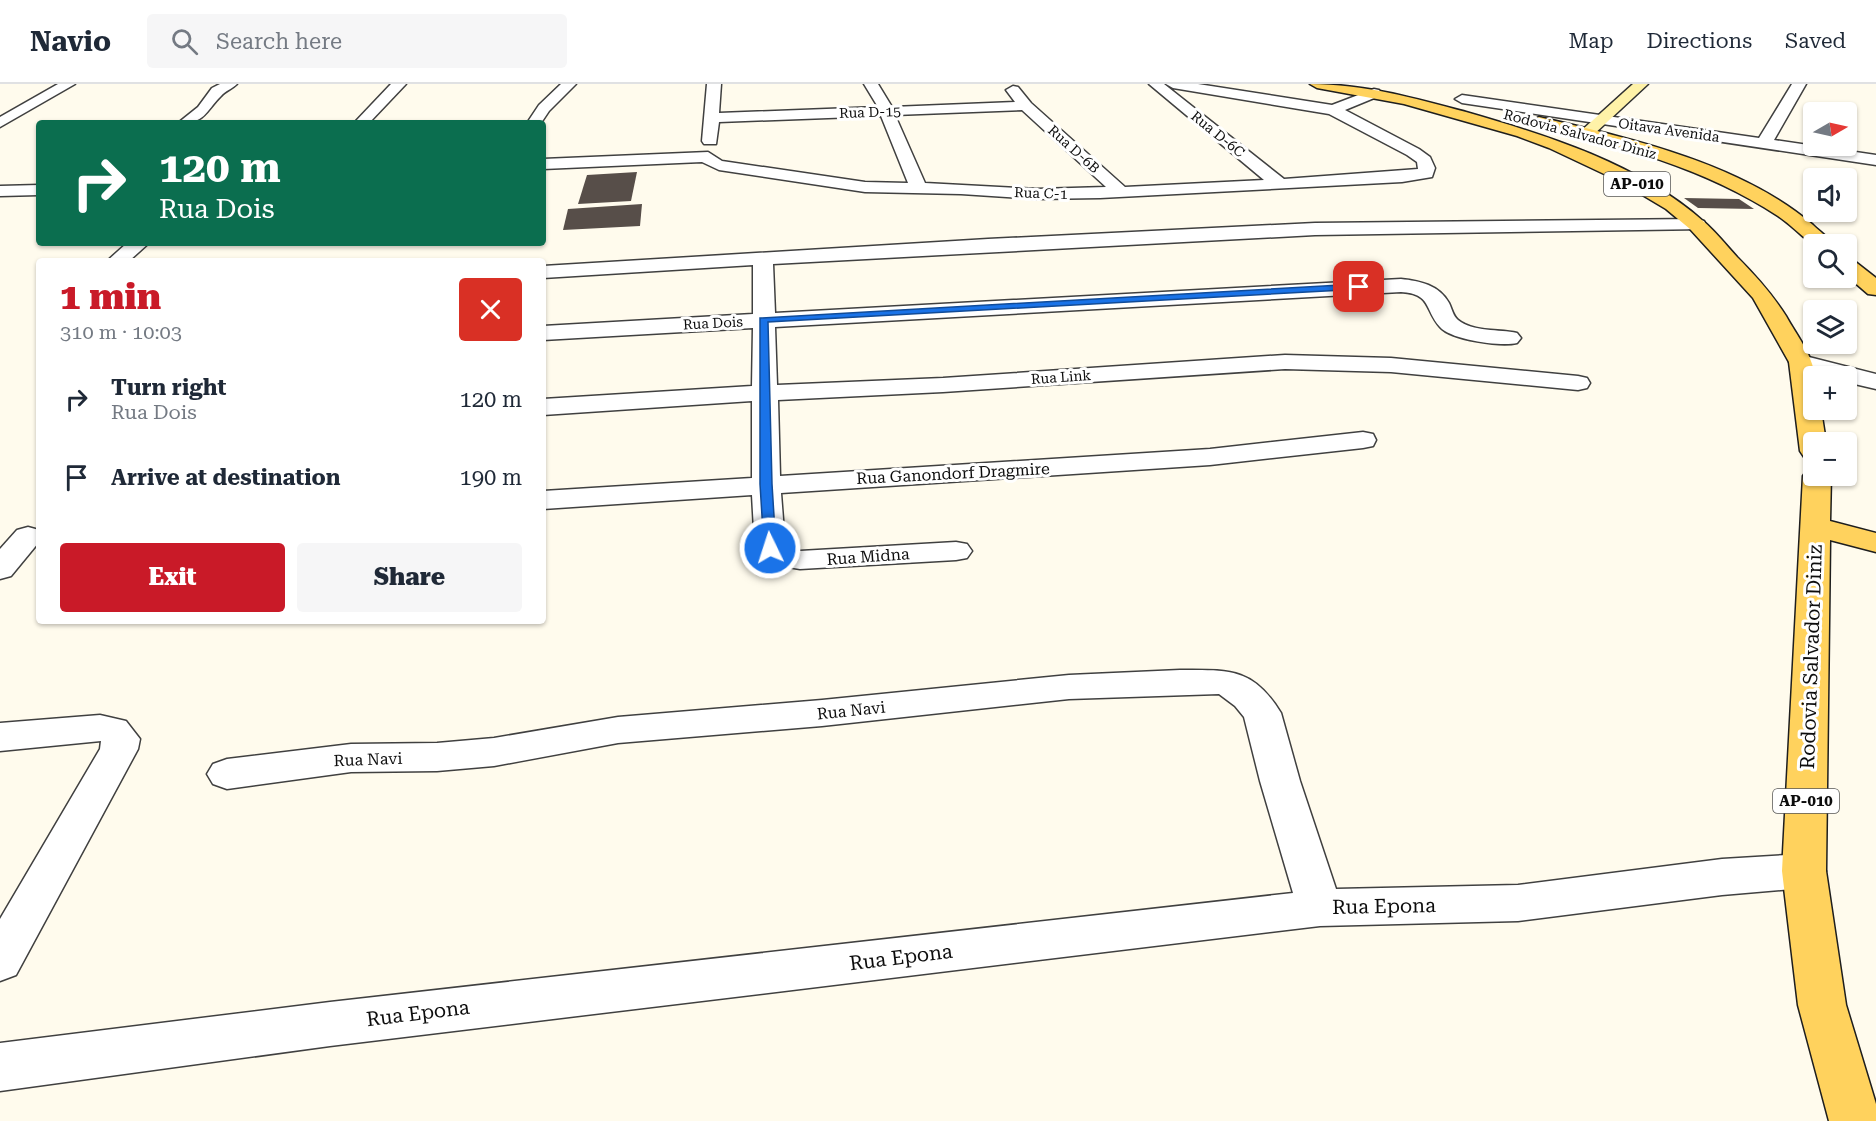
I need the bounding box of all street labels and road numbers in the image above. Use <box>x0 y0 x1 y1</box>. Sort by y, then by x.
street label: Rua D-15 <box>839 103 901 121</box>
street label: Rodovia Salvador Diniz <box>1502 106 1658 162</box>
street label: Rua D-6C <box>1188 108 1248 160</box>
street label: Oitava Avenida <box>1617 115 1721 145</box>
street label: Rua D-6B <box>1045 122 1103 176</box>
road number: AP-010 <box>1604 172 1670 196</box>
street label: Rua C-1 <box>1014 184 1068 202</box>
street label: Rua Dois <box>683 313 744 333</box>
street label: Rua Link <box>1030 367 1092 387</box>
street label: Rua Ganondorf Dragmire <box>856 459 1050 488</box>
street label: Rua Midna <box>826 544 910 569</box>
street label: Rodovia Salvador Diniz <box>1795 544 1827 770</box>
street label: Rua Navi <box>816 697 886 724</box>
street label: Rua Navi <box>333 749 403 770</box>
road number: AP-010 <box>1773 789 1839 813</box>
street label: Rua Epona <box>1332 893 1436 919</box>
street label: Rua Epona <box>848 939 954 975</box>
street label: Rua Epona <box>365 995 471 1031</box>

